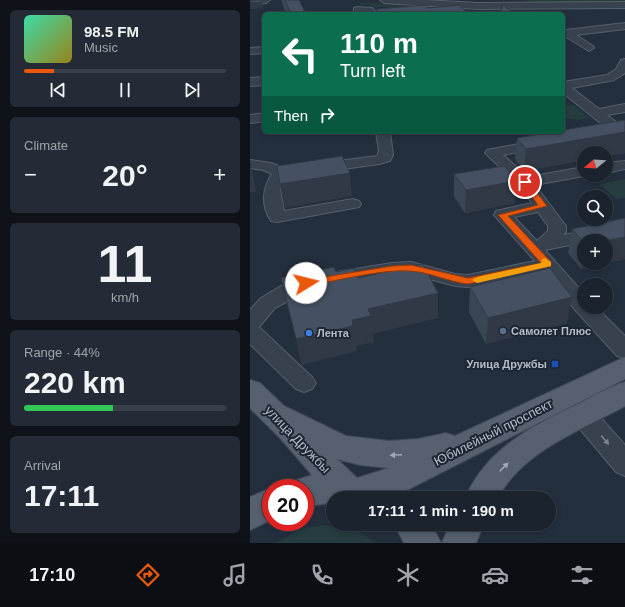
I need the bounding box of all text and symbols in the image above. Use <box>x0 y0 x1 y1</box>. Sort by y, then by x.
text: 98.5 FM <box>84 23 139 40</box>
icon: left <box>274 28 326 80</box>
text: 110 m <box>340 28 418 59</box>
text: Music <box>84 40 118 55</box>
text: Turn left <box>340 61 405 81</box>
icon: previous <box>47 79 69 101</box>
icon: pause <box>114 79 136 101</box>
icon: next <box>181 79 203 101</box>
icon: right <box>316 104 338 126</box>
text: Then <box>274 107 308 124</box>
text: Climate <box>24 138 68 153</box>
north arrow <box>577 146 613 182</box>
map controls <box>577 146 613 314</box>
text: 20° <box>102 159 148 192</box>
text: − <box>24 162 37 187</box>
text: + <box>213 162 226 187</box>
pin <box>508 165 542 199</box>
icon: arrive <box>514 171 536 193</box>
button: search <box>577 190 613 226</box>
button: + <box>577 234 613 270</box>
text: 11 <box>98 235 152 293</box>
position arrow <box>285 262 327 304</box>
button: − <box>577 278 613 314</box>
text: km/h <box>111 290 139 305</box>
place label: Самолет Плюс <box>511 325 591 337</box>
marker: Самолет Плюс <box>498 326 508 336</box>
place label: Лента <box>317 327 350 339</box>
marker: Лента <box>304 328 314 338</box>
text: Range · 44% <box>24 345 100 360</box>
place label: Улица Дружбы <box>466 358 547 370</box>
marker: Улица Дружбы <box>550 359 560 369</box>
text: 220 km <box>24 366 126 399</box>
street label: Юбилейный проспект <box>431 396 555 469</box>
street label: улица Дружбы <box>262 403 333 476</box>
one-way arrow <box>600 434 609 445</box>
one-way arrow <box>389 451 402 458</box>
text: Arrival <box>24 458 61 473</box>
one-way arrow <box>499 462 509 472</box>
text: 17:11 <box>24 479 99 512</box>
speed limit sign: 20 <box>262 479 314 531</box>
text: 17:11 · 1 min · 190 m <box>368 502 514 519</box>
icon: directions <box>134 561 162 589</box>
icon: music <box>221 561 249 589</box>
icon: phone <box>308 561 336 589</box>
icon: climate <box>394 561 422 589</box>
icon: car <box>481 561 509 589</box>
icon: filters <box>568 561 596 589</box>
text: 17:10 <box>29 565 75 585</box>

